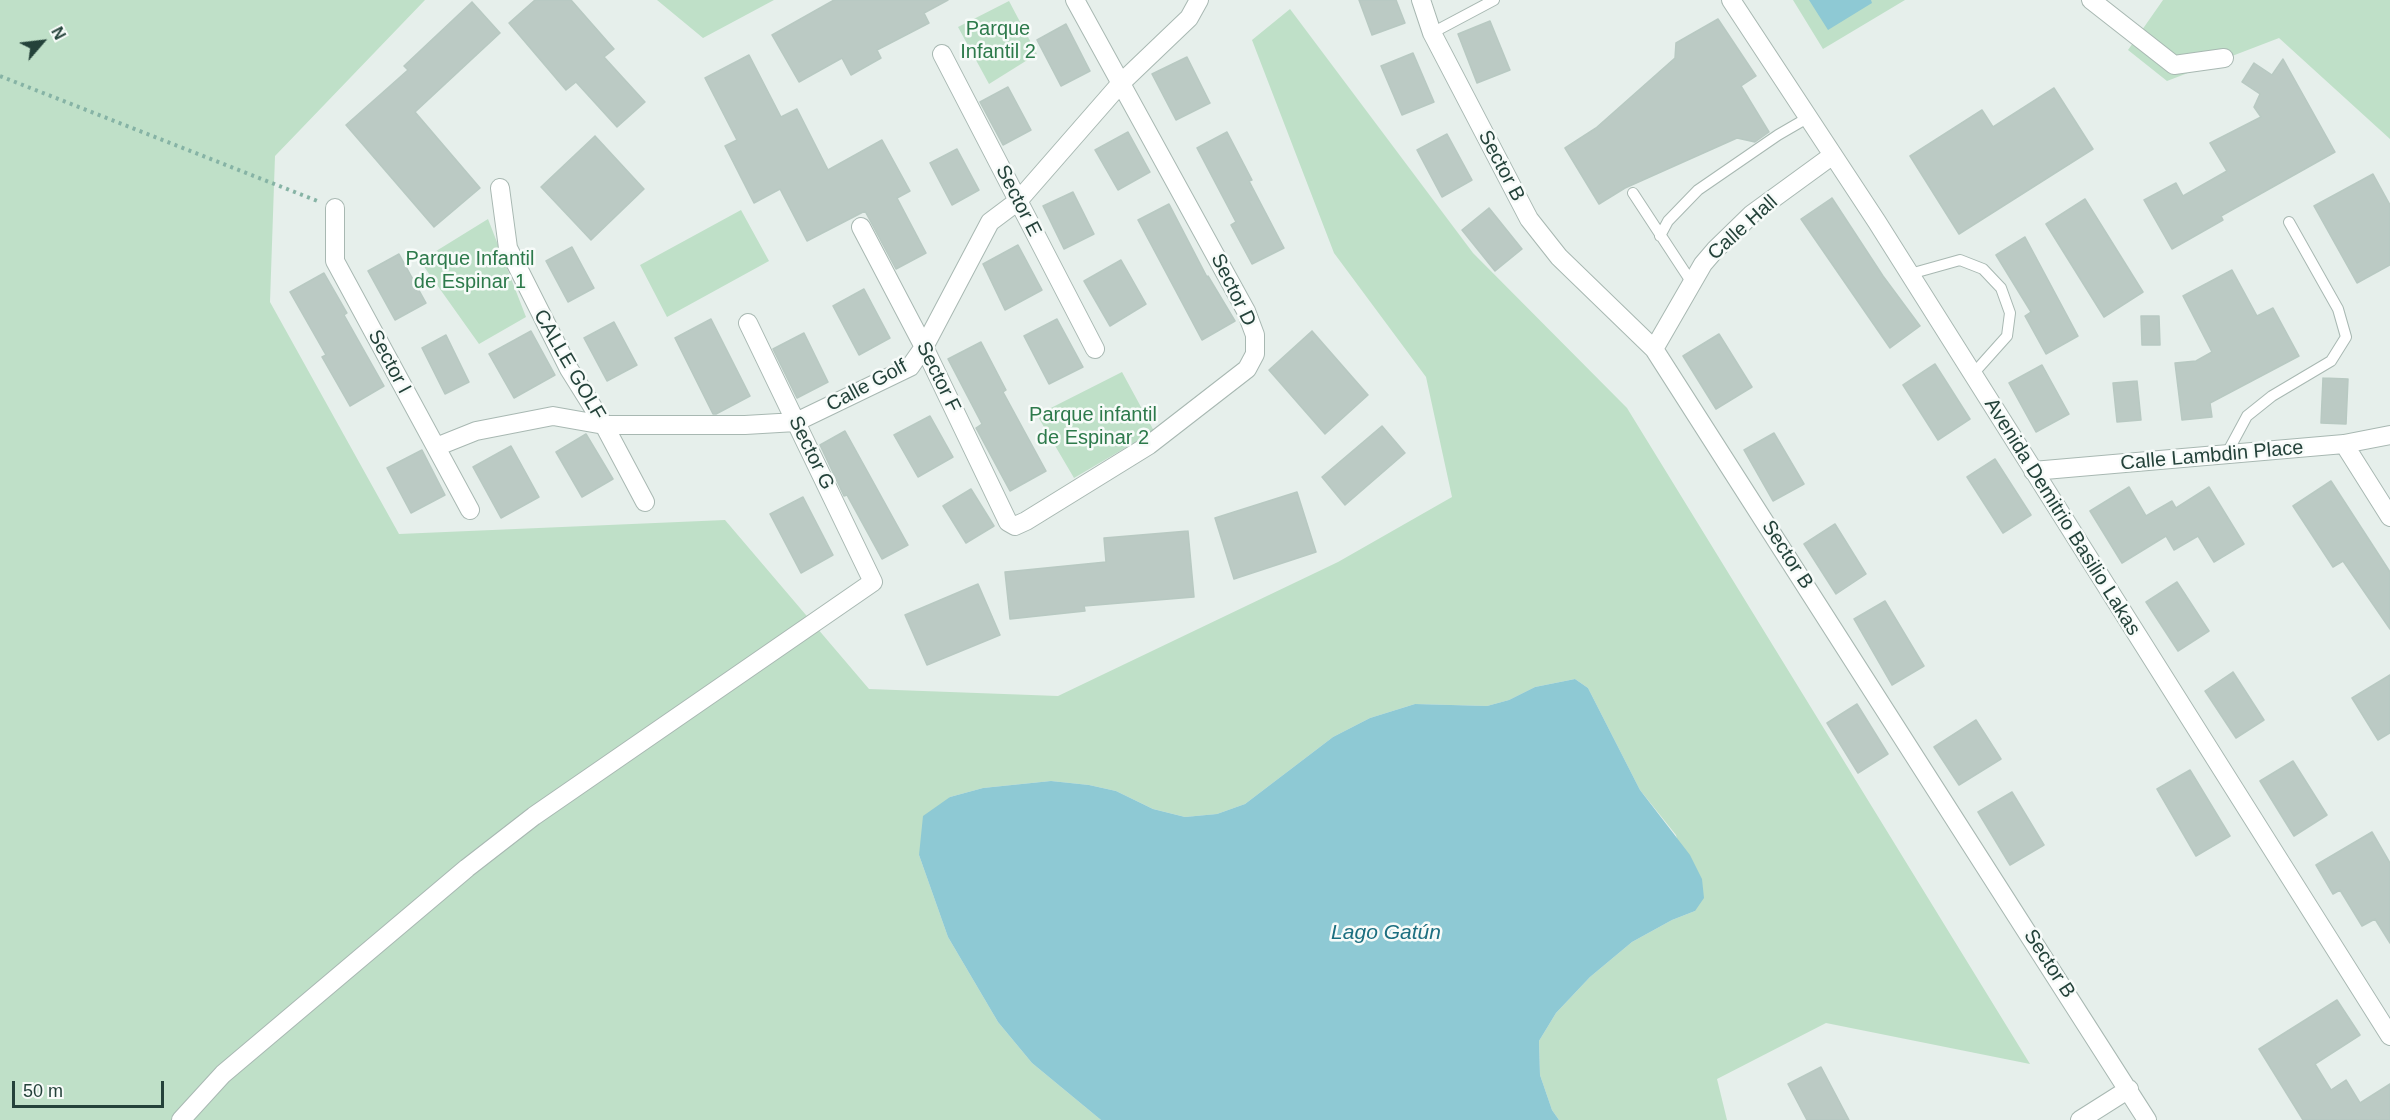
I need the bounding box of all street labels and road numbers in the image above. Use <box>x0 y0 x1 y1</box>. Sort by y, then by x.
street label: Sector B <box>1472 127 1530 205</box>
street label: Sector E <box>990 161 1046 241</box>
street label: Calle Hall <box>1703 190 1783 266</box>
street label: Sector D <box>1205 250 1261 330</box>
street label: CALLE GOLF <box>528 306 610 424</box>
street label: Sector I <box>362 326 416 398</box>
street label: Sector F <box>911 338 965 416</box>
street label: Calle Golf <box>823 355 911 417</box>
street label: Avenida Demitrio Basilio Lakas <box>1979 394 2145 640</box>
street label: Sector G <box>783 412 839 494</box>
street label: Calle Lambdin Place <box>2120 436 2304 476</box>
street label: Sector B <box>1756 516 1818 594</box>
street label: Sector B <box>2018 925 2080 1003</box>

